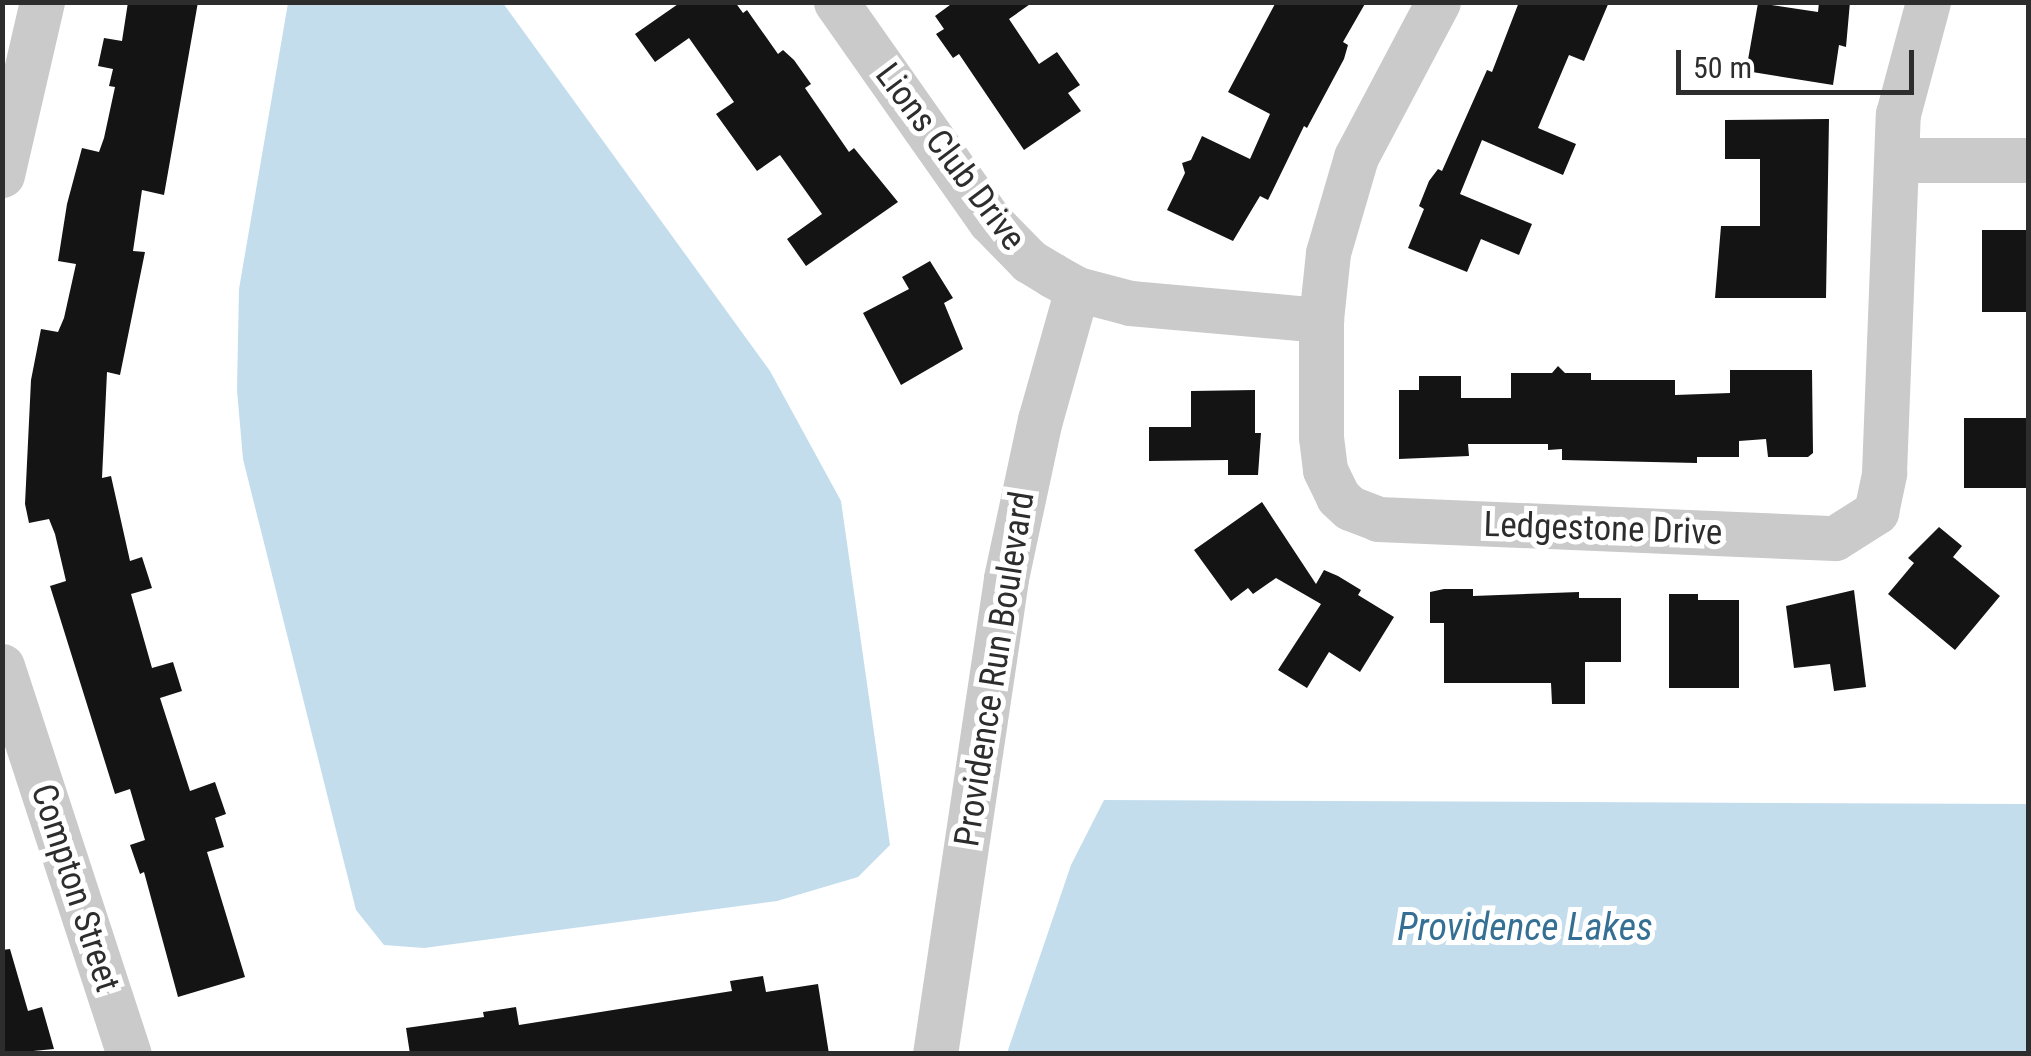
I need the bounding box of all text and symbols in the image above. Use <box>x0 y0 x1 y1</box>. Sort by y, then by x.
scale bar <box>1681 30 1918 92</box>
text: 50 m <box>1693 50 1752 85</box>
street label: Lions Club Drive <box>866 55 1034 259</box>
street label: Providence Run Boulevard <box>946 489 1044 849</box>
street label: Ledgestone Drive <box>1483 504 1723 554</box>
street label: Compton Street <box>22 779 128 997</box>
water label: Providence Lakes <box>1397 905 1653 951</box>

